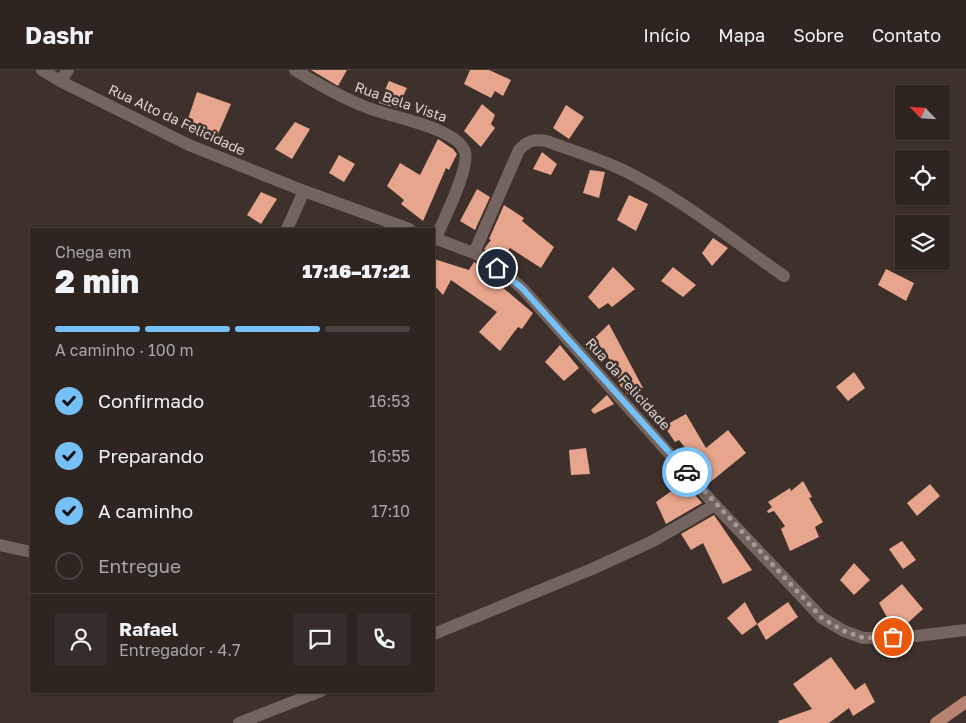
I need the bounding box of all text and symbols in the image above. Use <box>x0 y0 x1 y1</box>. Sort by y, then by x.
text: Dashr <box>25 20 93 49</box>
text: Início <box>643 24 690 46</box>
text: Mapa <box>718 24 765 46</box>
text: Sobre <box>793 24 844 46</box>
text: Contato <box>872 24 941 46</box>
street label: Rua Bela Vista <box>353 78 450 125</box>
street label: Rua Alto da Felicidade <box>106 80 248 159</box>
north arrow <box>895 85 950 140</box>
map controls <box>895 85 950 270</box>
button: locate <box>895 150 950 205</box>
button: layers <box>895 215 950 270</box>
text: Chega em <box>55 242 131 262</box>
pin <box>476 247 518 289</box>
icon: home <box>483 254 511 282</box>
text: 17:16–17:21 <box>302 259 410 282</box>
text: 2 min <box>55 262 139 300</box>
street label: Rua da Felicidade <box>582 334 674 433</box>
text: A caminho · 100 m <box>55 340 194 360</box>
icon: check <box>55 387 83 415</box>
text: Confirmado <box>98 389 204 412</box>
text: 16:53 <box>369 391 410 411</box>
icon: check <box>55 442 83 470</box>
text: Preparando <box>98 444 204 467</box>
text: 16:55 <box>369 446 410 466</box>
courier <box>662 447 712 497</box>
icon: car <box>673 458 701 486</box>
icon: check <box>55 497 83 525</box>
text: A caminho <box>98 499 193 522</box>
text: 17:10 <box>371 501 410 521</box>
text: Entregue <box>98 554 181 577</box>
button: person <box>55 613 107 665</box>
button: chat <box>294 613 346 665</box>
button: phone <box>358 613 410 665</box>
pin <box>872 616 914 658</box>
text: Rafael <box>119 617 178 640</box>
icon: bag <box>879 623 907 651</box>
text: Entregador · 4.7 <box>119 640 241 660</box>

